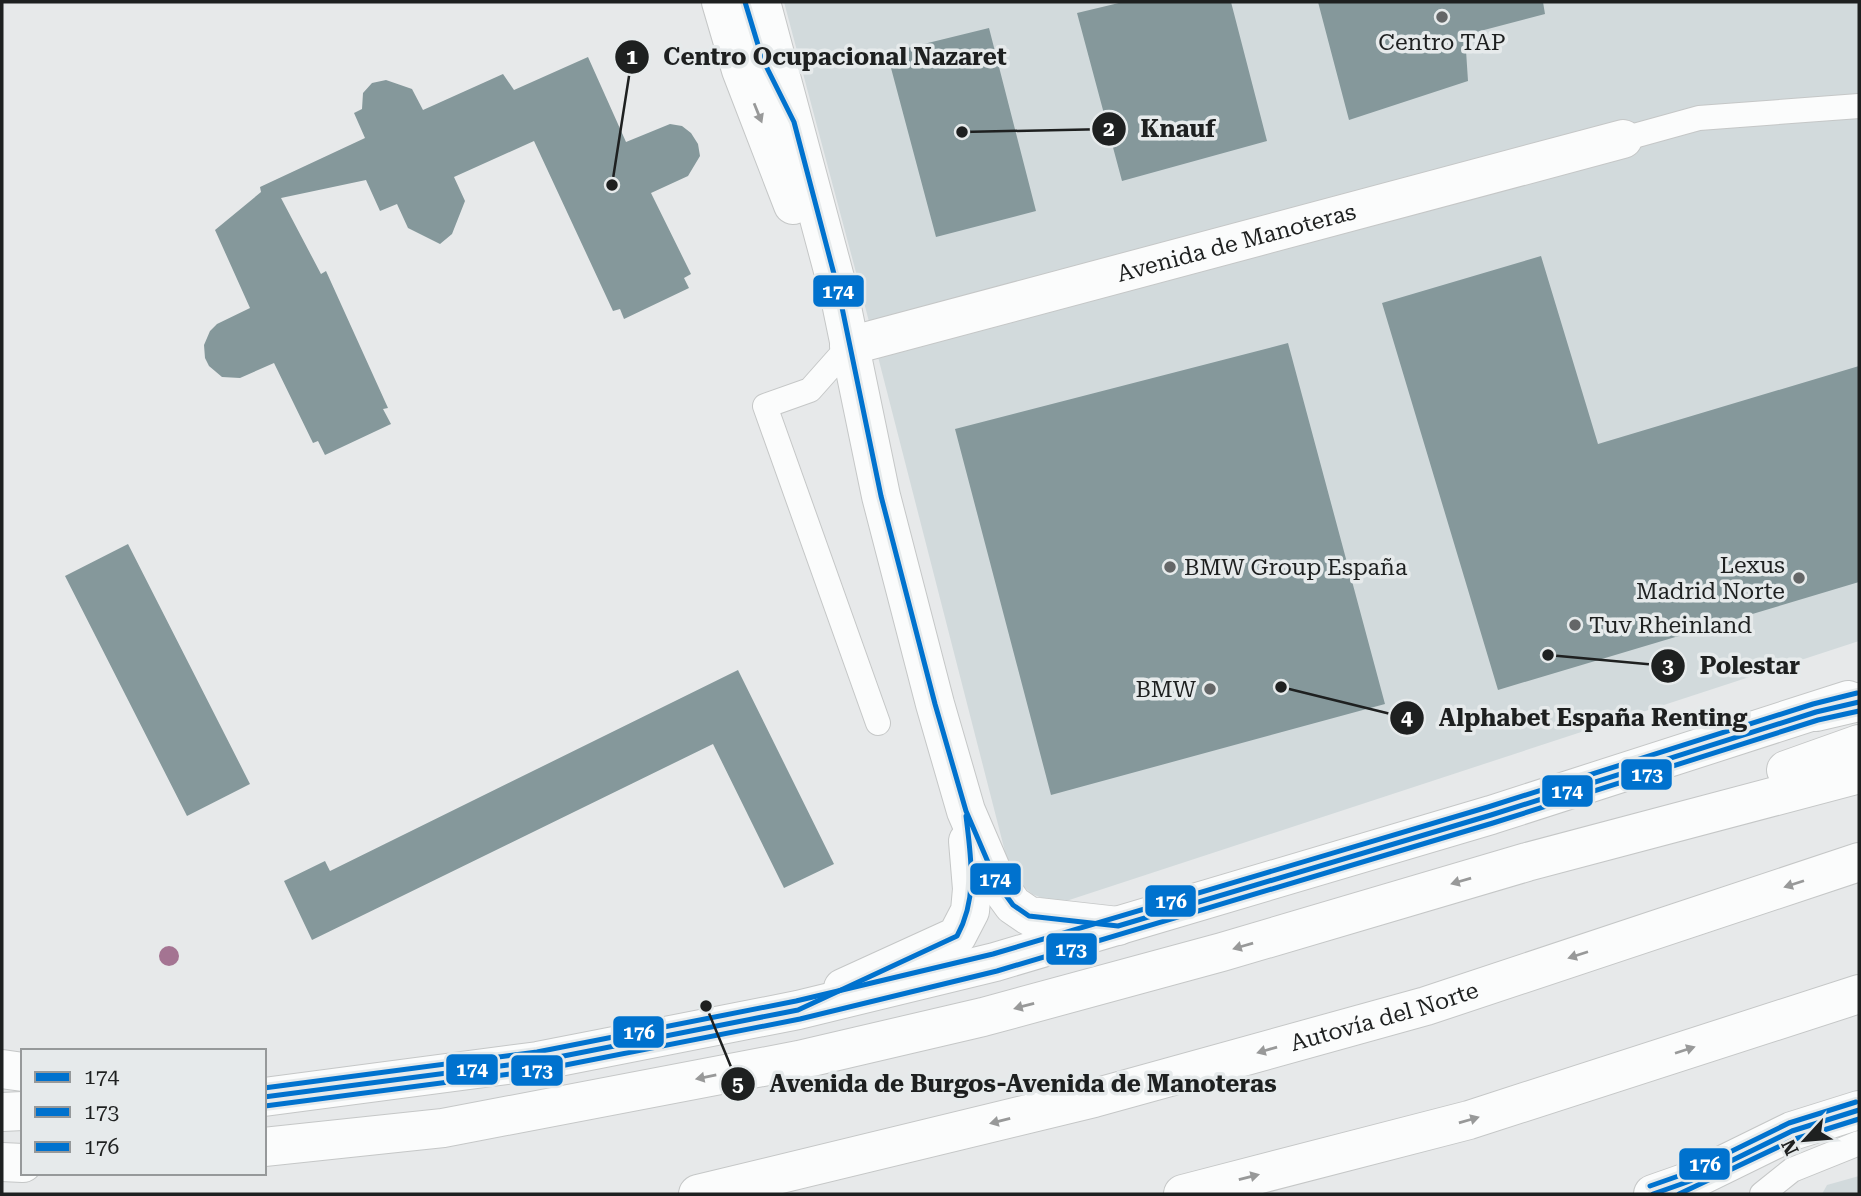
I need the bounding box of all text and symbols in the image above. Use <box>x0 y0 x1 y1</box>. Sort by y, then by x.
marker: Centro TAP <box>1434 9 1450 25</box>
place label: Centro TAP <box>1378 29 1506 56</box>
callout: Centro Ocupacional Nazaret <box>614 34 1021 79</box>
text: Centro Ocupacional Nazaret <box>663 43 1007 71</box>
text: 1 <box>626 45 638 69</box>
one-way arrow <box>752 103 763 124</box>
callout: Knauf <box>1091 106 1229 151</box>
text: Knauf <box>1141 115 1216 143</box>
text: 2 <box>1103 117 1115 141</box>
street label: Avenida de Manoteras <box>1114 198 1359 287</box>
line badge: 174 <box>812 274 865 308</box>
text: 174 <box>822 280 854 303</box>
place label: Lexus Madrid Norte <box>1636 552 1785 605</box>
place label: BMW Group España <box>1184 554 1408 581</box>
marker: BMW Group España <box>1162 559 1178 575</box>
marker: Lexus Madrid Norte <box>1791 570 1807 586</box>
place label: Tuv Rheinland <box>1589 612 1752 639</box>
marker: Tuv Rheinland <box>1567 617 1583 633</box>
callout: Polestar <box>1650 643 1814 688</box>
text: Polestar <box>1700 652 1800 680</box>
text: 3 <box>1662 654 1674 678</box>
place label: BMW <box>1135 676 1197 703</box>
marker: BMW <box>1202 681 1218 697</box>
callout: Alphabet España Renting <box>1390 695 1761 740</box>
text: Alphabet España Renting <box>1439 704 1747 732</box>
text: 4 <box>1401 706 1413 730</box>
line badge: 173 <box>1620 758 1673 791</box>
text: 173 <box>1631 763 1663 786</box>
line badge: 174 <box>1541 774 1594 808</box>
text: 174 <box>1551 780 1583 803</box>
line badge: 174 <box>969 862 1022 896</box>
text: 174 <box>979 868 1011 891</box>
one-way arrow <box>1450 877 1471 887</box>
one-way arrow <box>1784 879 1805 889</box>
line badge: 176 <box>1144 884 1197 918</box>
text: 176 <box>1155 890 1187 913</box>
line badge: 173 <box>1045 932 1098 966</box>
text: 173 <box>1055 938 1087 961</box>
one-way arrow <box>1232 941 1253 951</box>
one-way arrow <box>1568 950 1589 961</box>
street label: Autovía del Norte <box>1287 976 1482 1056</box>
one-way arrow <box>1012 1001 1034 1012</box>
line badge: 176 <box>612 1015 665 1049</box>
text: 176 <box>623 1021 655 1044</box>
one-way arrow <box>1675 1044 1696 1055</box>
one-way arrow <box>1256 1045 1278 1056</box>
legend <box>21 1049 266 1175</box>
line badge: 174 <box>445 1053 499 1086</box>
line badge: 173 <box>510 1054 564 1087</box>
text: 174 <box>456 1058 488 1081</box>
text: 173 <box>521 1059 553 1082</box>
callout: Avenida de Burgos-Avenida de Manoteras <box>721 1062 1291 1107</box>
text: 174 <box>84 1065 120 1089</box>
text: Avenida de Burgos-Avenida de Manoteras <box>769 1070 1277 1098</box>
one-way arrow <box>695 1072 717 1083</box>
text: 5 <box>732 1072 744 1096</box>
text: 173 <box>84 1100 119 1124</box>
north arrow <box>1770 1105 1840 1175</box>
one-way arrow <box>1459 1114 1480 1124</box>
one-way arrow <box>989 1116 1011 1127</box>
text: 176 <box>84 1135 119 1159</box>
text: N <box>1776 1135 1804 1159</box>
line badge: 176 <box>1678 1147 1731 1181</box>
text: 176 <box>1689 1153 1721 1176</box>
one-way arrow <box>1238 1171 1260 1182</box>

